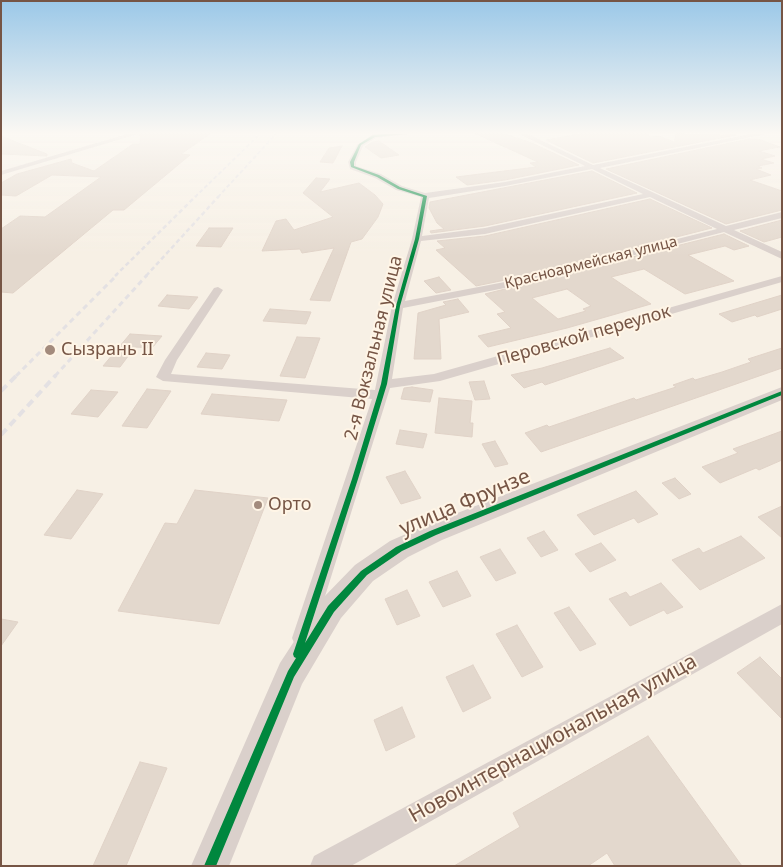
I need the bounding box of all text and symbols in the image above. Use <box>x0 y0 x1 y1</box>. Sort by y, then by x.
street label: Красноармейская улица <box>503 233 679 293</box>
street label: 2-я Вокзальная улица <box>341 253 407 443</box>
street label: Перовской переулок <box>495 301 673 371</box>
place label: Сызрань II <box>61 339 154 361</box>
marker: Сызрань II <box>43 343 57 357</box>
street label: улица Фрунзе <box>396 464 534 542</box>
place label: Орто <box>268 494 311 516</box>
marker: Орто <box>252 499 264 511</box>
street label: Новоинтернациональная улица <box>405 649 701 829</box>

